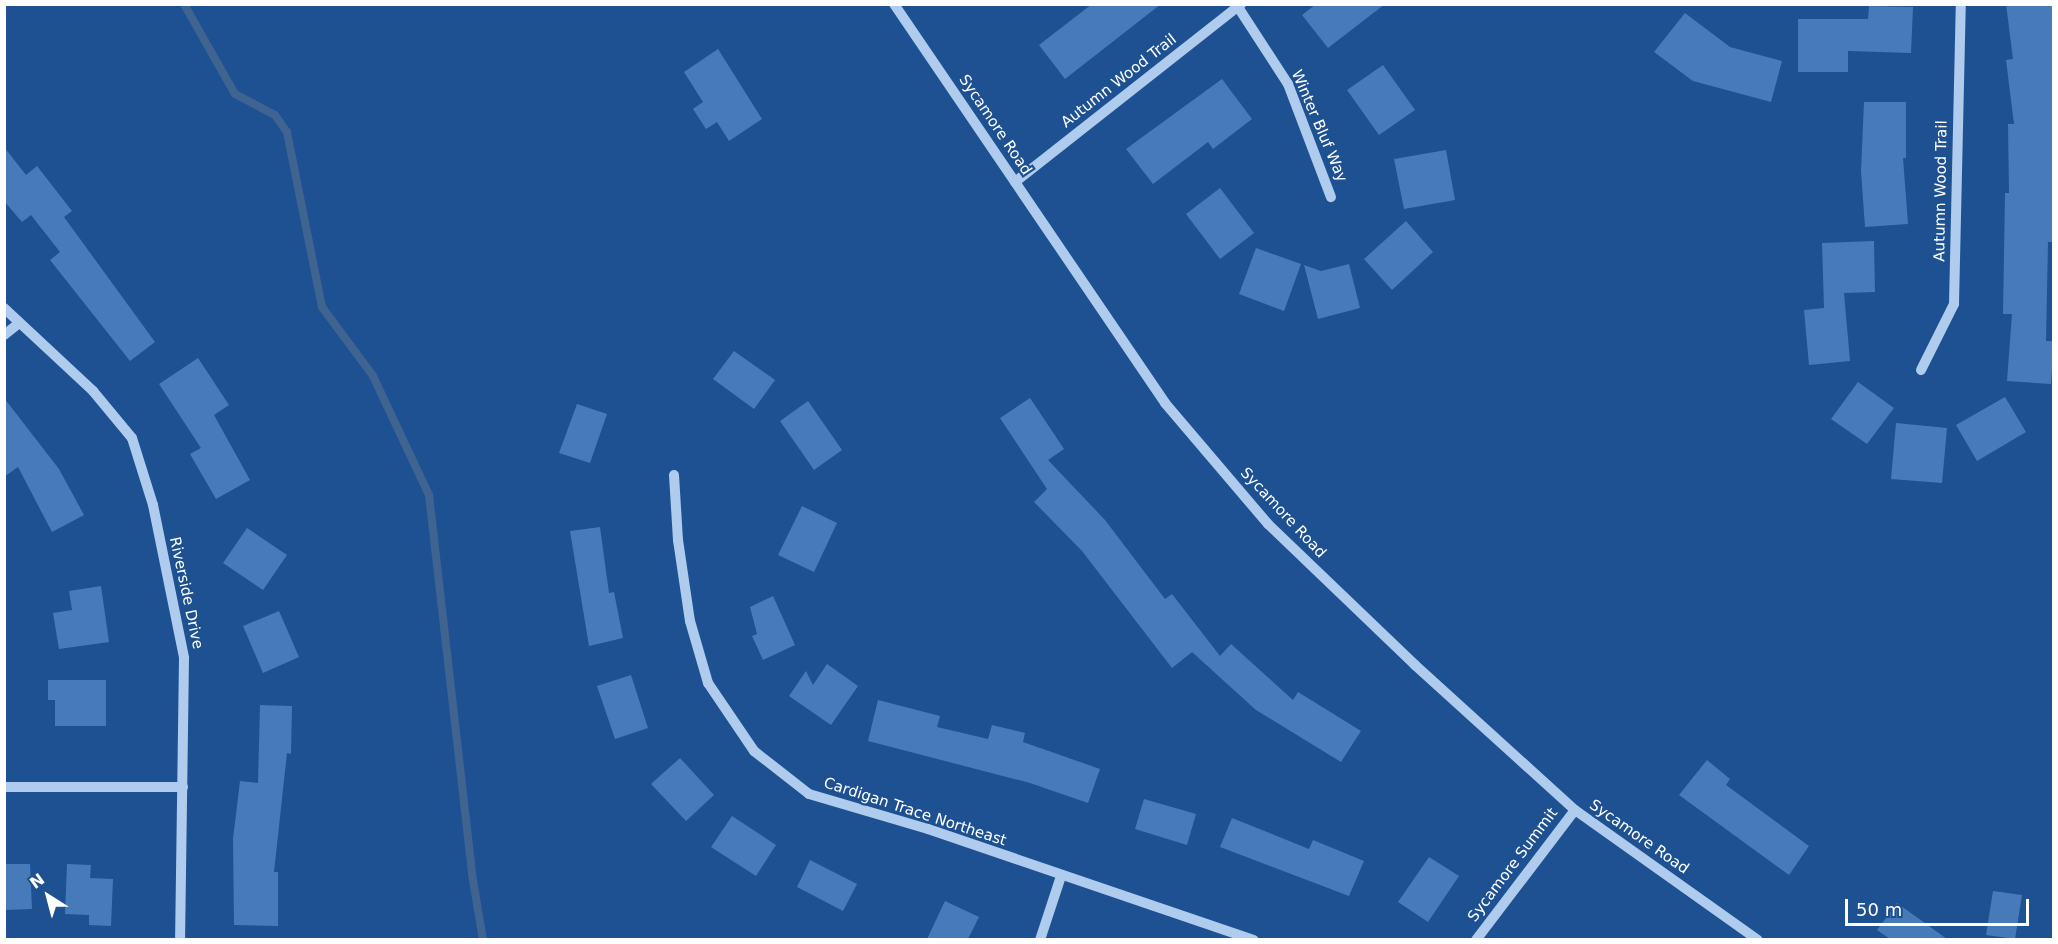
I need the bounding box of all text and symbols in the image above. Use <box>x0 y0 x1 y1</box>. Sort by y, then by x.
street label: Autumn Wood Trail <box>1058 30 1180 132</box>
street label: Winter Bluf Way <box>1287 67 1351 185</box>
street label: Sycamore Road <box>955 71 1035 179</box>
street label: Autumn Wood Trail <box>1931 120 1951 262</box>
street label: Sycamore Road <box>1236 464 1330 562</box>
street label: Riverside Drive <box>165 535 207 651</box>
street label: Cardigan Trace Northeast <box>821 774 1009 850</box>
street label: Sycamore Road <box>1586 796 1692 878</box>
street label: Sycamore Summit <box>1464 805 1562 925</box>
north arrow <box>18 866 78 926</box>
text: N <box>26 869 48 893</box>
scale bar <box>1848 887 2032 925</box>
text: 50 m <box>1856 899 1902 920</box>

